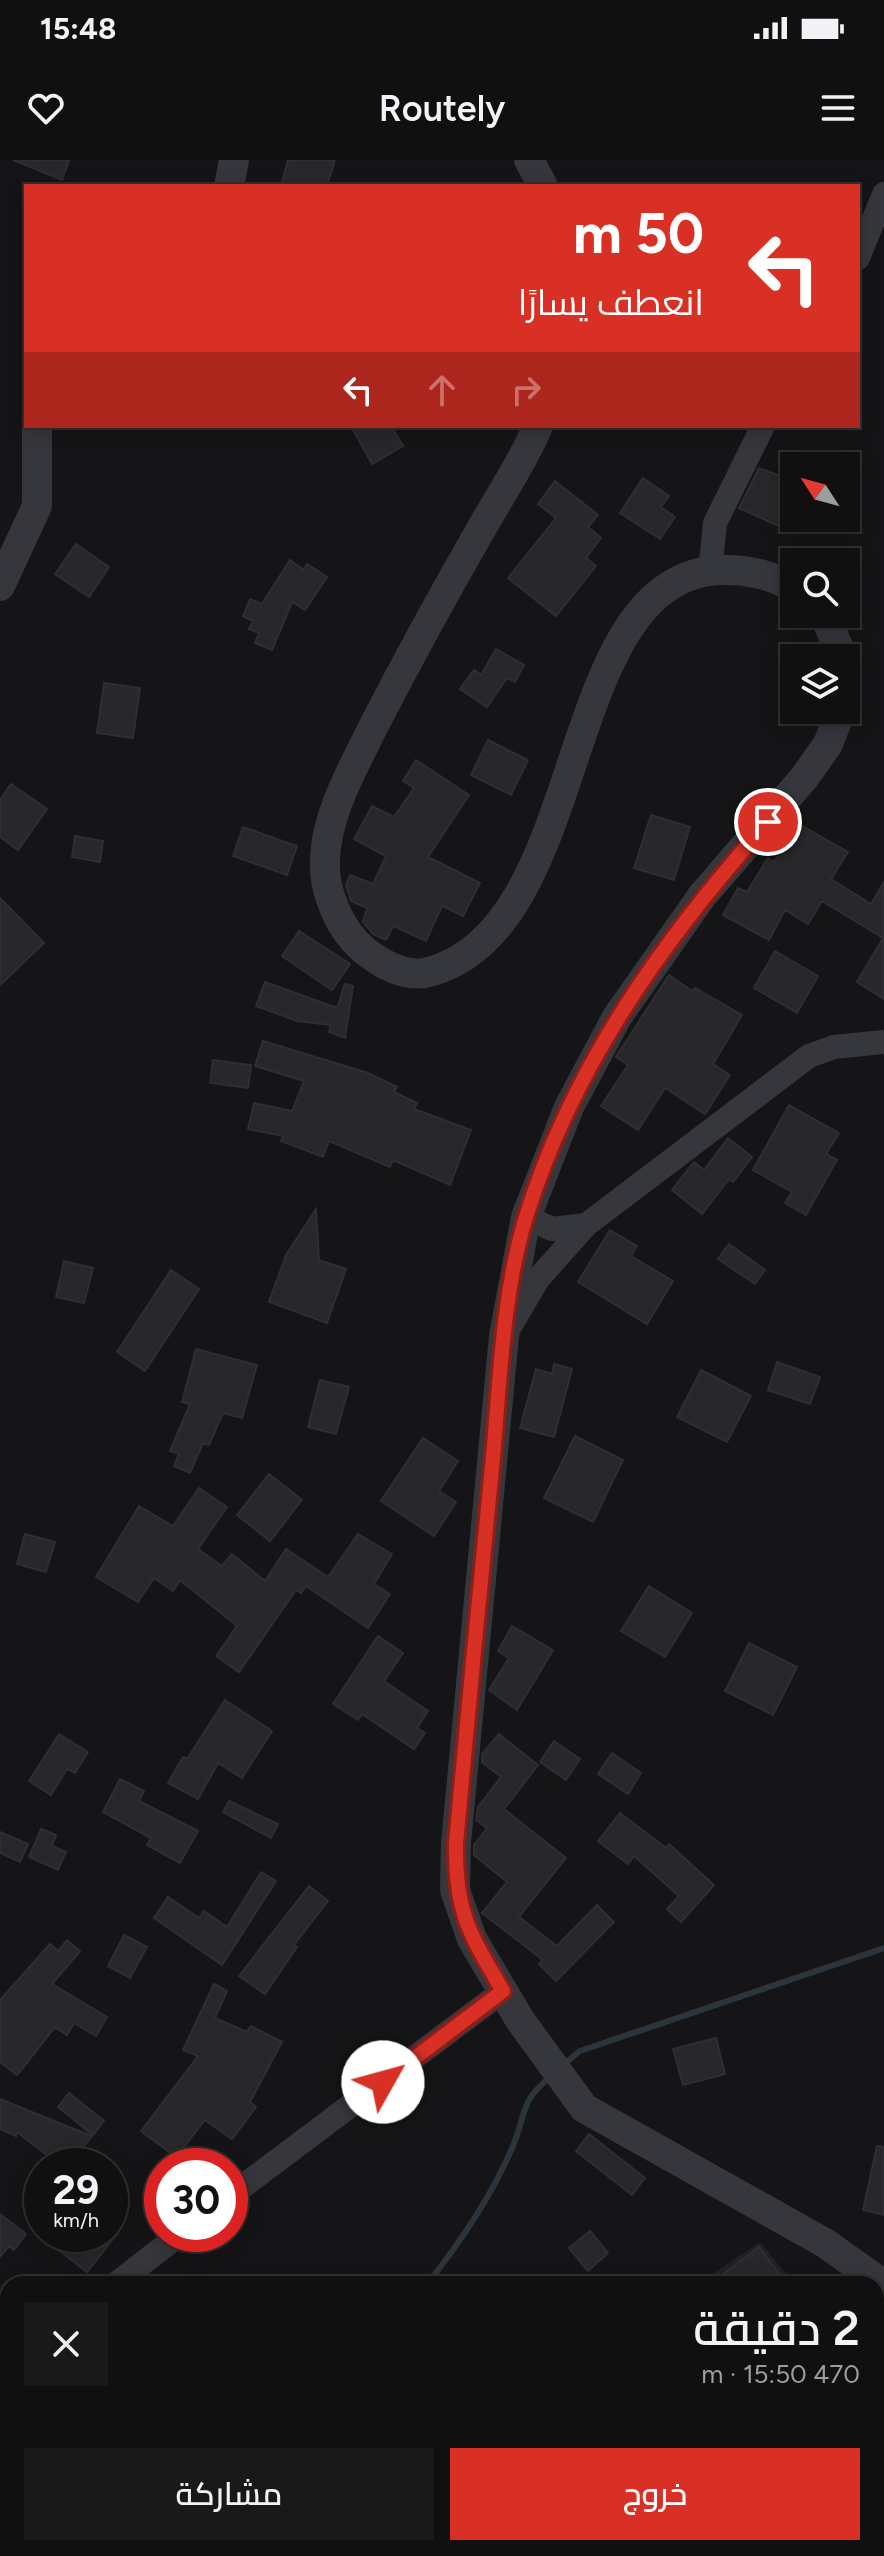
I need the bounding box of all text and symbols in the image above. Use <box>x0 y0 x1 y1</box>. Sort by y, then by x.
text: 15:48 <box>40 10 116 47</box>
icon: heart <box>24 86 68 130</box>
icon: menu <box>816 86 860 130</box>
text: Routely <box>379 87 505 130</box>
text: 50 m <box>573 200 704 267</box>
icon: left <box>732 216 836 320</box>
text: انعطف يسارًا <box>518 281 704 324</box>
icon: left <box>336 368 380 412</box>
icon: ahead <box>420 368 464 412</box>
icon: right <box>504 368 548 412</box>
north arrow <box>780 452 860 532</box>
map controls <box>780 452 860 724</box>
button: search <box>780 548 860 628</box>
button: layers <box>780 644 860 724</box>
pin <box>734 788 802 856</box>
icon: arrive <box>746 800 790 844</box>
position arrow <box>341 2040 425 2124</box>
speed limit sign: 30 <box>144 2148 248 2252</box>
text: 29 <box>53 2166 99 2214</box>
text: km/h <box>53 2208 99 2232</box>
text: 2 دقيقة <box>693 2299 860 2357</box>
button: close <box>24 2302 108 2386</box>
text: 470 m · 15:50 <box>701 2358 860 2390</box>
button: مشاركة <box>24 2448 434 2540</box>
button: خروج <box>450 2448 860 2540</box>

